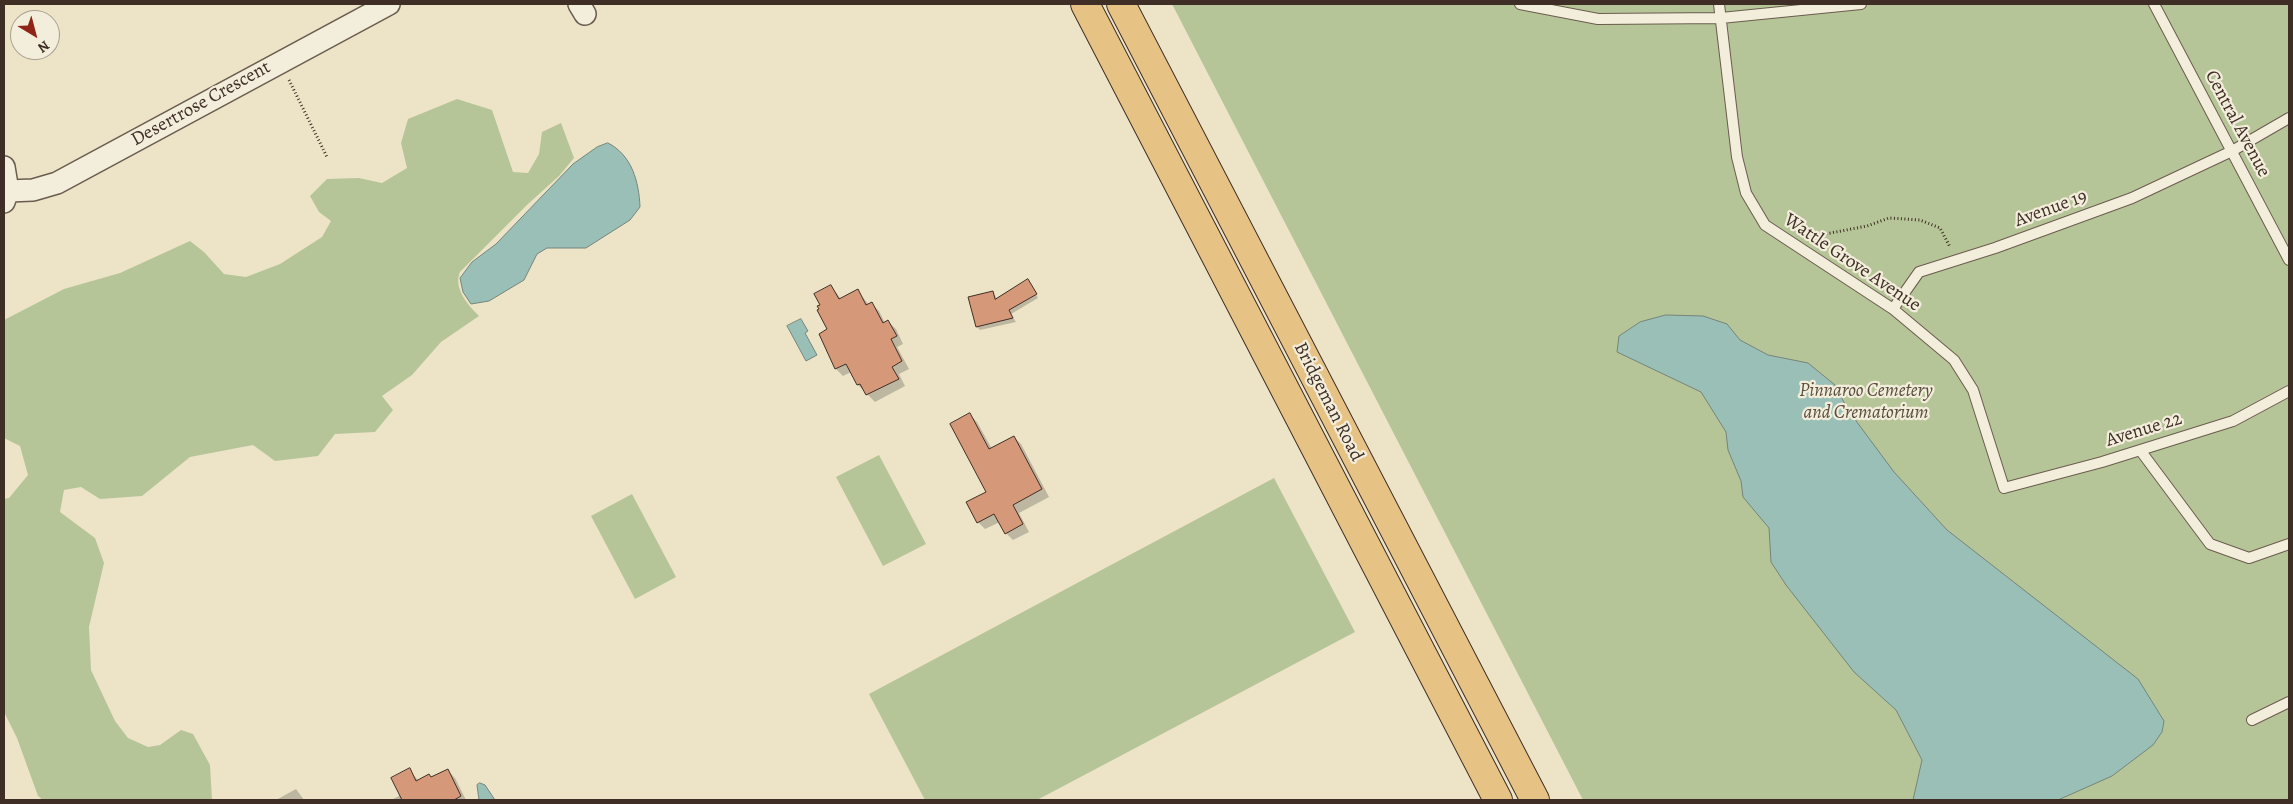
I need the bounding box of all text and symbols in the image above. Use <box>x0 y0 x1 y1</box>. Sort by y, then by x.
north arrow <box>10 10 60 60</box>
text: N <box>34 36 54 57</box>
street label: Desertrose Crescent <box>127 56 275 152</box>
street label: Central Avenue <box>2199 67 2275 181</box>
street label: Avenue 19 <box>2012 185 2090 233</box>
street label: Wattle Grove Avenue <box>1779 209 1925 317</box>
street label: Bridgeman Road <box>1288 339 1368 465</box>
park label: Pinnaroo Cemetery and Crematorium <box>1799 380 1933 424</box>
street label: Avenue 22 <box>2103 408 2185 452</box>

